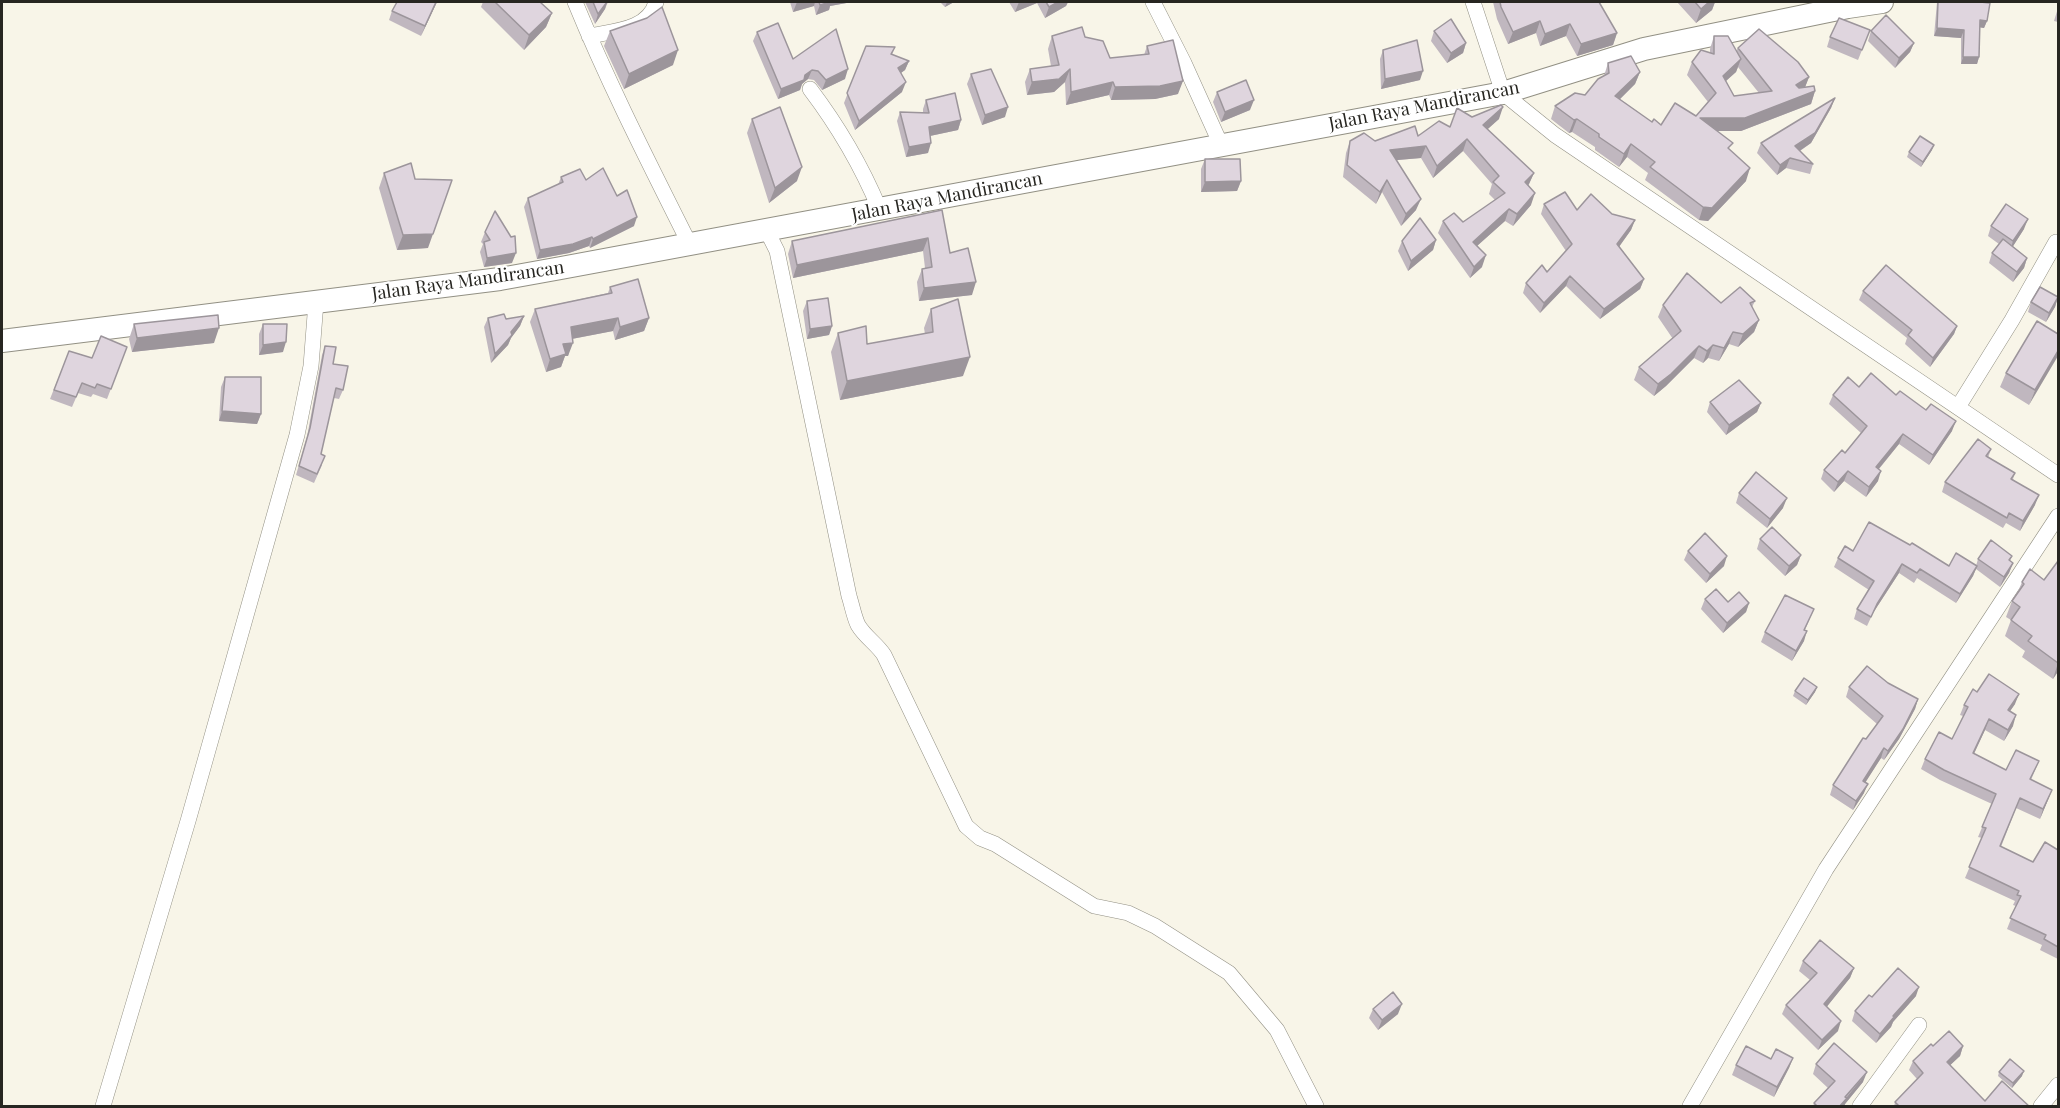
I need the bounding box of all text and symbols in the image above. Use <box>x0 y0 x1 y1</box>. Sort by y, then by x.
street label: Jalan Raya Mandirancan <box>1327 77 1521 135</box>
street label: Jalan Raya Mandirancan <box>850 168 1044 226</box>
street label: Jalan Raya Mandirancan <box>370 257 566 305</box>

